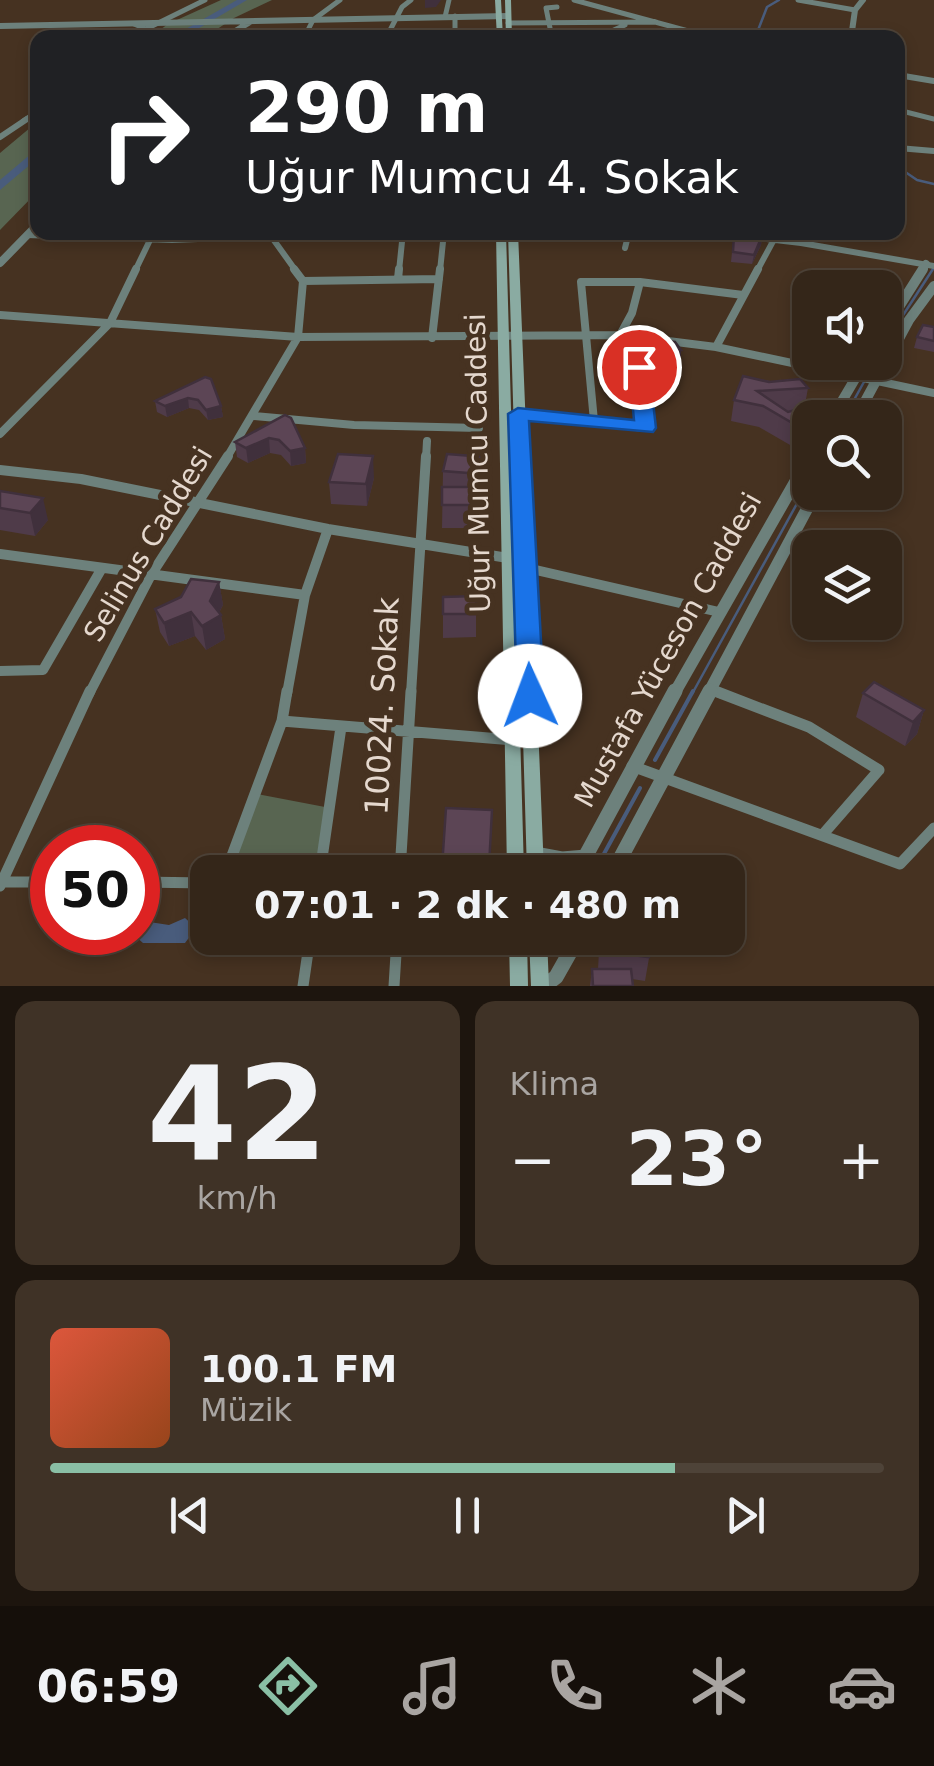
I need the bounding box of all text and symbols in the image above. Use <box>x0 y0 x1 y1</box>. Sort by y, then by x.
text: 290 m <box>245 67 488 149</box>
icon: right <box>80 70 210 200</box>
text: Uğur Mumcu 4. Sokak <box>245 151 739 204</box>
map controls <box>792 270 902 640</box>
button: sound <box>792 270 902 380</box>
street label: Uğur Mumcu Caddesi <box>459 313 497 613</box>
pin <box>597 325 682 410</box>
icon: arrive <box>612 340 667 395</box>
button: search <box>792 400 902 510</box>
street label: Selinus Caddesi <box>77 441 219 647</box>
street label: Mustafa Yüceson Caddesi <box>568 487 768 813</box>
button: layers <box>792 530 902 640</box>
street label: 10024. Sokak <box>357 596 407 816</box>
position arrow <box>478 644 582 748</box>
speed limit sign: 50 <box>30 825 160 955</box>
text: 07:01 · 2 dk · 480 m <box>254 883 681 927</box>
text: 42 <box>147 1038 328 1190</box>
text: Klima <box>510 1065 599 1103</box>
text: 23° <box>626 1115 768 1203</box>
text: − <box>510 1128 556 1192</box>
text: + <box>838 1128 884 1192</box>
text: km/h <box>197 1179 278 1217</box>
text: 100.1 FM <box>200 1347 397 1391</box>
text: Müzik <box>200 1391 292 1429</box>
icon: previous <box>162 1488 217 1543</box>
icon: pause <box>440 1488 495 1543</box>
icon: next <box>718 1488 773 1543</box>
icon: directions <box>253 1651 323 1721</box>
icon: music <box>397 1651 467 1721</box>
icon: phone <box>540 1651 610 1721</box>
icon: climate <box>684 1651 754 1721</box>
icon: car <box>827 1651 897 1721</box>
text: 06:59 <box>37 1660 180 1713</box>

